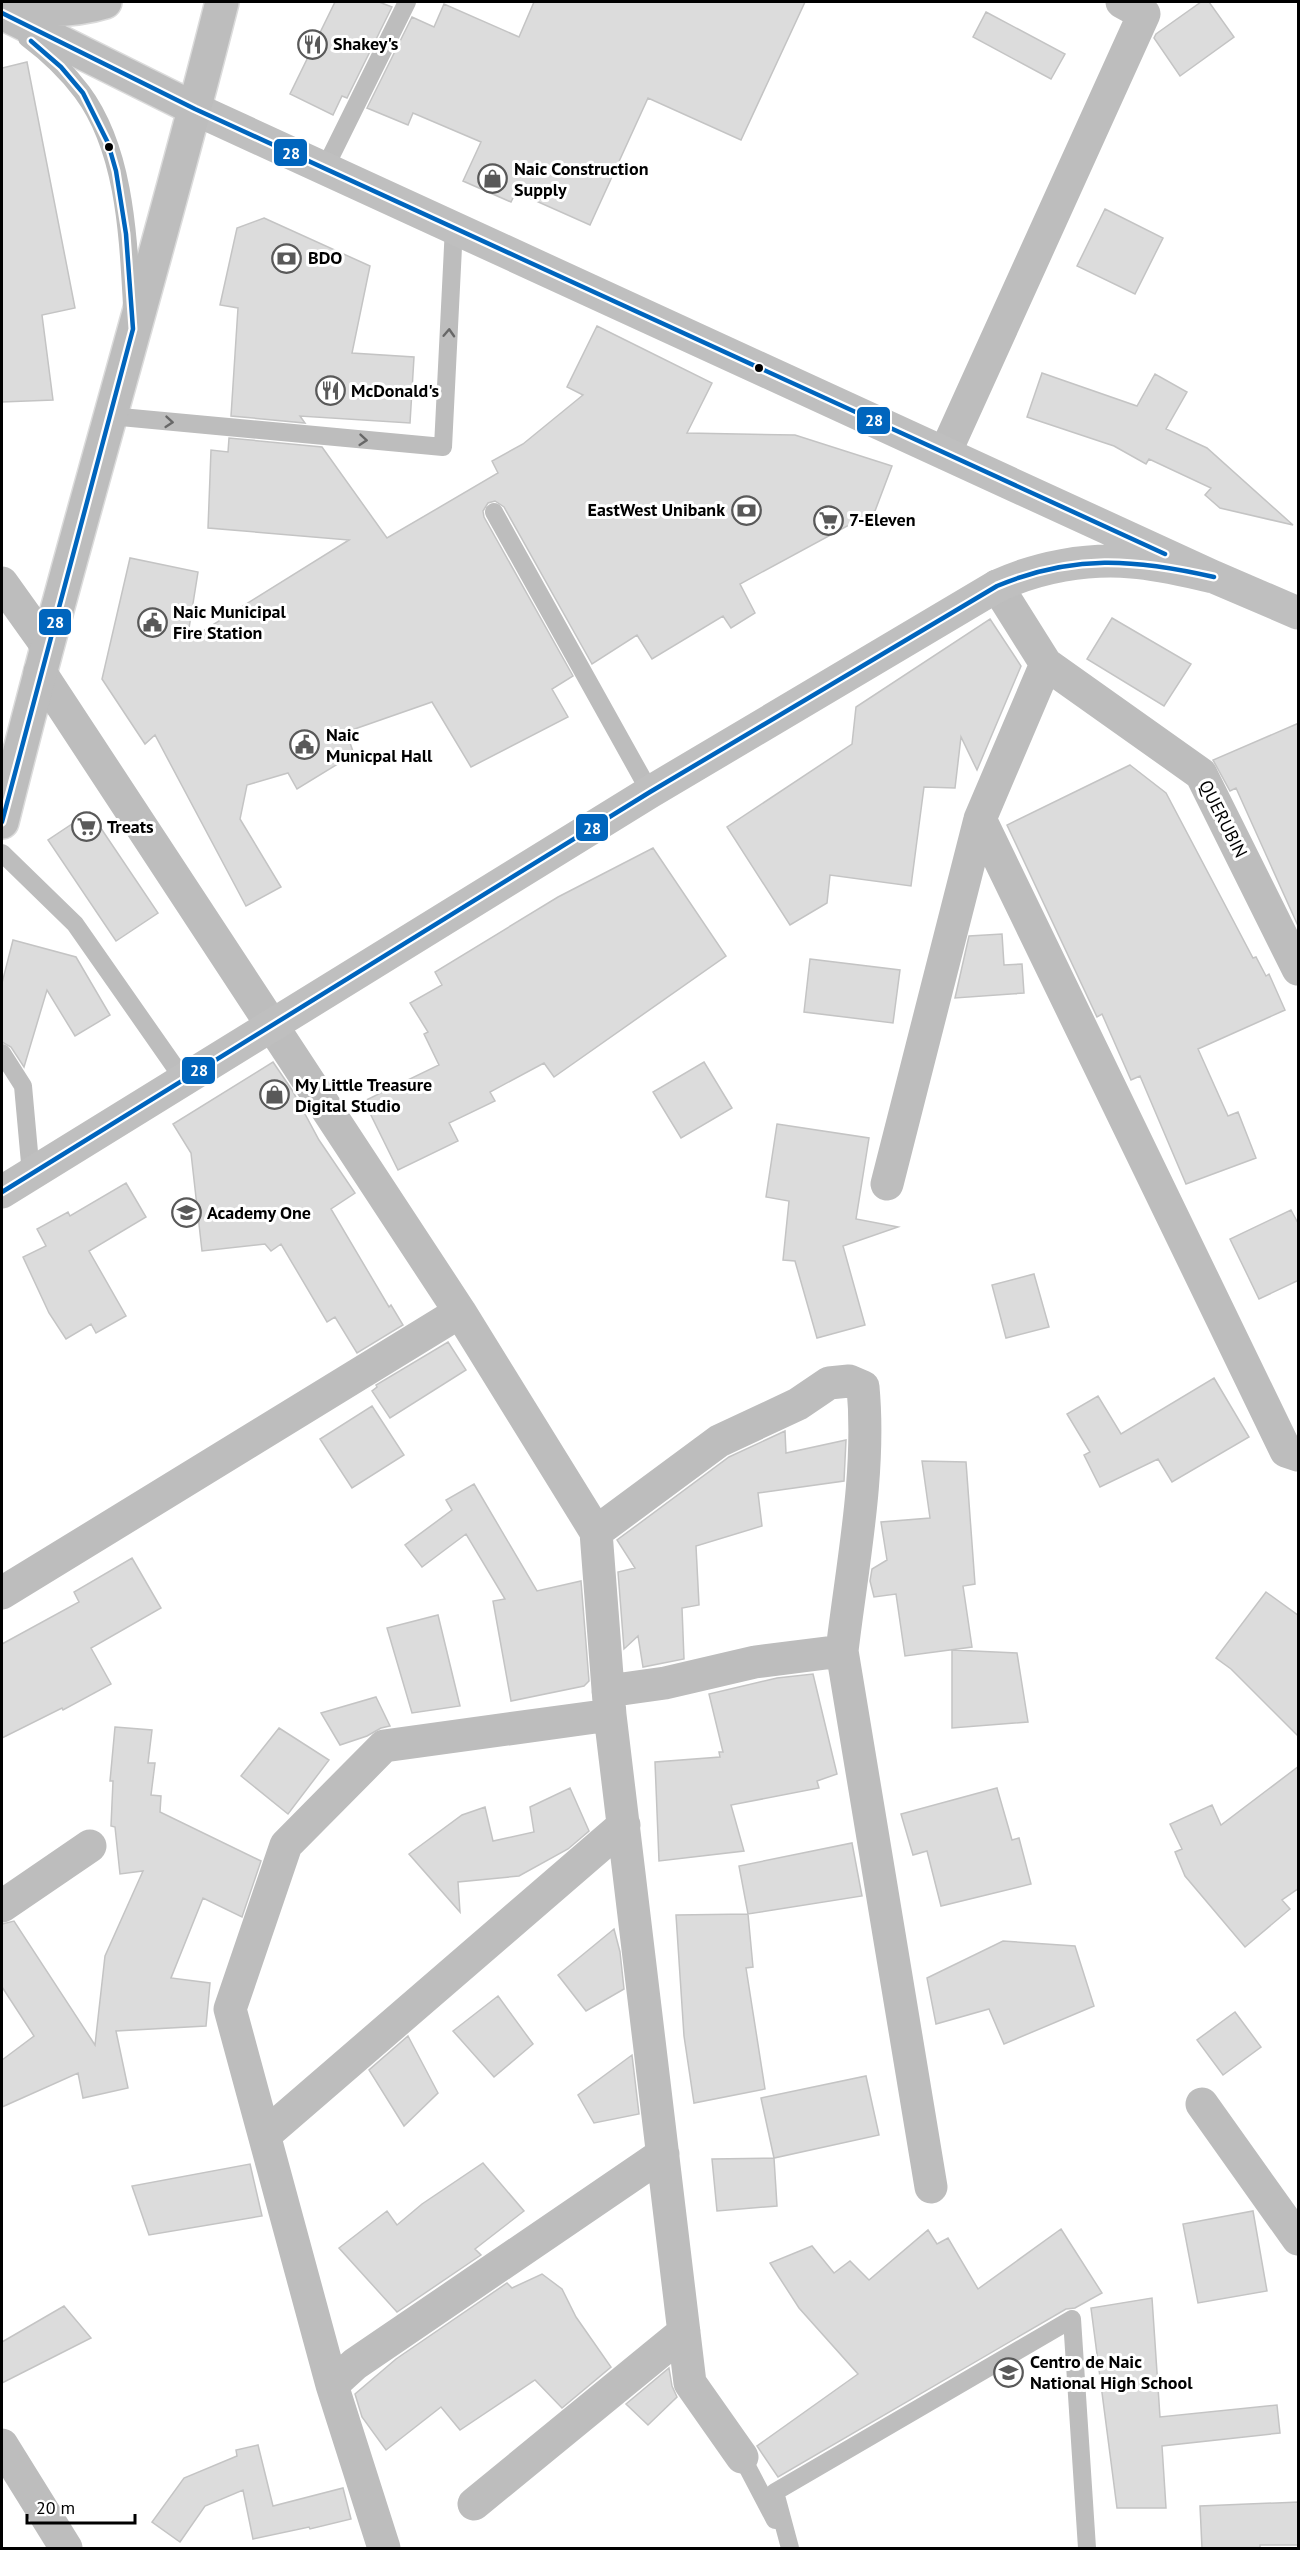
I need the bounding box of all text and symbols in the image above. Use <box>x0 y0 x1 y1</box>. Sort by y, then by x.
restaurant icon: Shakey's <box>296 28 328 60</box>
place label: Shakey's <box>333 32 399 55</box>
line badge: 28 <box>273 138 308 167</box>
unlabelled marker <box>103 141 115 153</box>
text: 28 <box>282 143 300 163</box>
place label: Naic Construction Supply <box>514 157 648 201</box>
shop icon: Naic Construction Supply <box>477 163 509 195</box>
bank icon: BDO <box>271 242 303 274</box>
place label: BDO <box>308 246 342 269</box>
one-way arrow <box>442 328 455 337</box>
unlabelled marker <box>753 362 765 374</box>
restaurant icon: McDonald's <box>314 375 346 407</box>
place label: McDonald's <box>351 379 439 402</box>
line badge: 28 <box>856 406 891 435</box>
text: 28 <box>865 410 883 430</box>
one-way arrow <box>164 415 173 428</box>
one-way arrow <box>358 433 367 446</box>
bank icon: EastWest Unibank <box>730 494 762 526</box>
place label: EastWest Unibank <box>587 498 725 521</box>
supermarket icon: 7-Eleven <box>812 504 844 536</box>
place label: 7-Eleven <box>849 508 916 531</box>
place label: Naic Municipal Fire Station <box>173 600 287 644</box>
public building icon: Naic Municipal Fire Station <box>136 606 168 638</box>
line badge: 28 <box>38 608 72 636</box>
text: 28 <box>46 612 64 632</box>
place label: Naic Municpal Hall <box>326 723 433 767</box>
public building icon: Naic Municpal Hall <box>289 729 321 761</box>
street label: QUERUBIN <box>1194 776 1253 861</box>
supermarket icon: Treats <box>70 811 102 843</box>
line badge: 28 <box>575 813 609 842</box>
place label: Treats <box>107 815 154 838</box>
text: 28 <box>583 818 601 838</box>
line badge: 28 <box>181 1056 216 1085</box>
text: 28 <box>190 1060 208 1080</box>
place label: My Little Treasure Digital Studio <box>295 1073 432 1117</box>
shop icon: My Little Treasure Digital Studio <box>258 1079 290 1111</box>
school or university icon: Academy One <box>170 1197 202 1229</box>
place label: Academy One <box>207 1201 311 1224</box>
place label: Centro de Naic National High School <box>1030 2350 1193 2394</box>
school or university icon: Centro de Naic National High School <box>993 2356 1025 2388</box>
scale bar <box>27 2487 135 2525</box>
text: 20 m <box>36 2496 75 2519</box>

